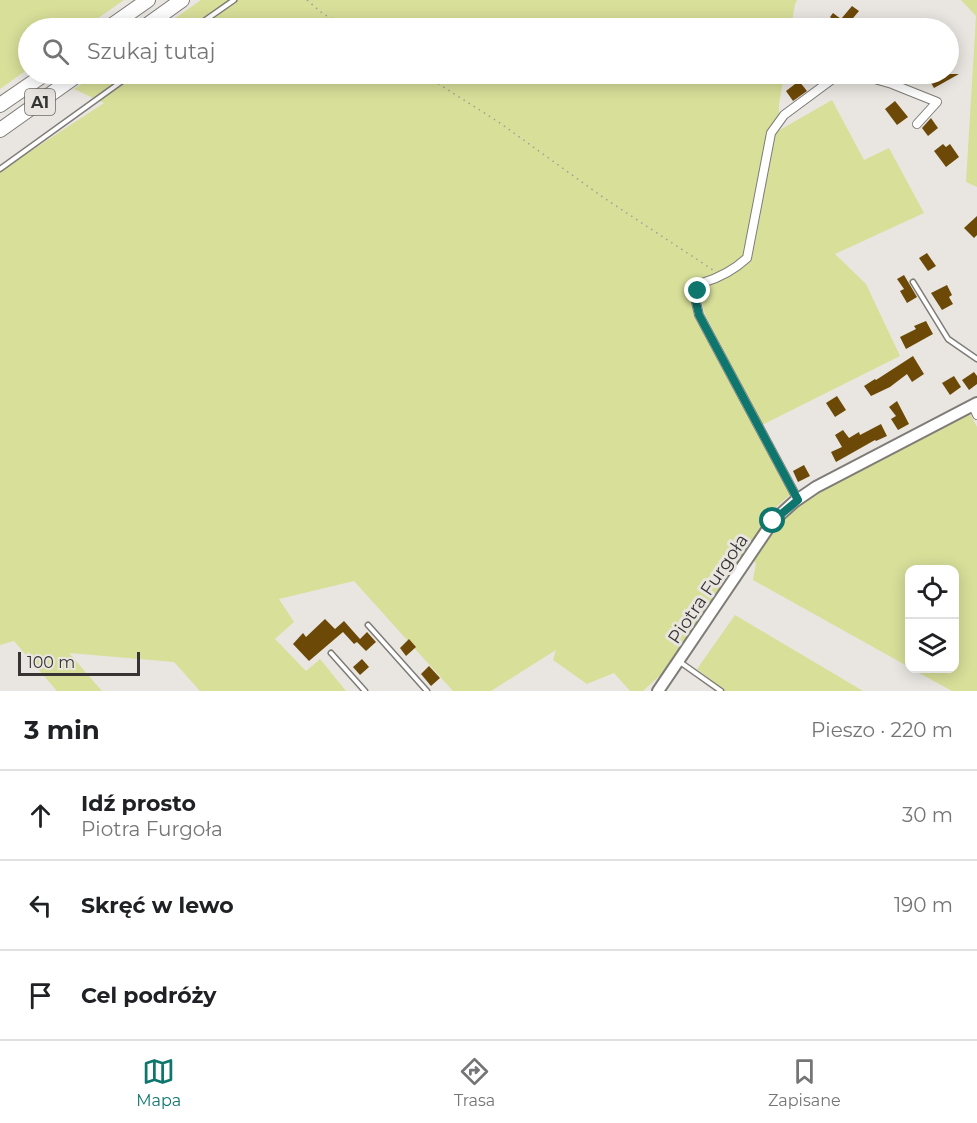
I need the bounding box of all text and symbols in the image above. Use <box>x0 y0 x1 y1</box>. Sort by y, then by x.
search box <box>18 18 959 84</box>
icon: search <box>39 35 72 68</box>
text: Szukaj tutaj <box>87 38 215 65</box>
road number: A1 <box>25 89 55 115</box>
route end <box>684 277 710 303</box>
route start <box>759 507 785 533</box>
street label: Piotra Furgoła <box>663 530 753 648</box>
map controls <box>905 565 959 673</box>
button: locate <box>905 565 959 619</box>
button: layers <box>905 619 959 673</box>
scale bar <box>18 649 140 676</box>
text: 100 m <box>27 653 75 672</box>
text: 3 min <box>24 714 100 746</box>
text: Pieszo · 220 m <box>811 718 953 742</box>
text: Idź prosto <box>81 790 196 817</box>
icon: ahead <box>24 799 57 832</box>
text: 30 m <box>902 803 953 827</box>
text: Piotra Furgoła <box>81 817 223 841</box>
icon: left <box>24 889 57 922</box>
text: Skręć w lewo <box>81 892 234 919</box>
text: 190 m <box>894 893 953 917</box>
icon: arrive <box>24 979 57 1012</box>
text: Cel podróży <box>81 982 217 1009</box>
tab: Mapa <box>136 1055 181 1110</box>
tab: Trasa <box>454 1055 495 1110</box>
tab: Zapisane <box>768 1055 841 1110</box>

